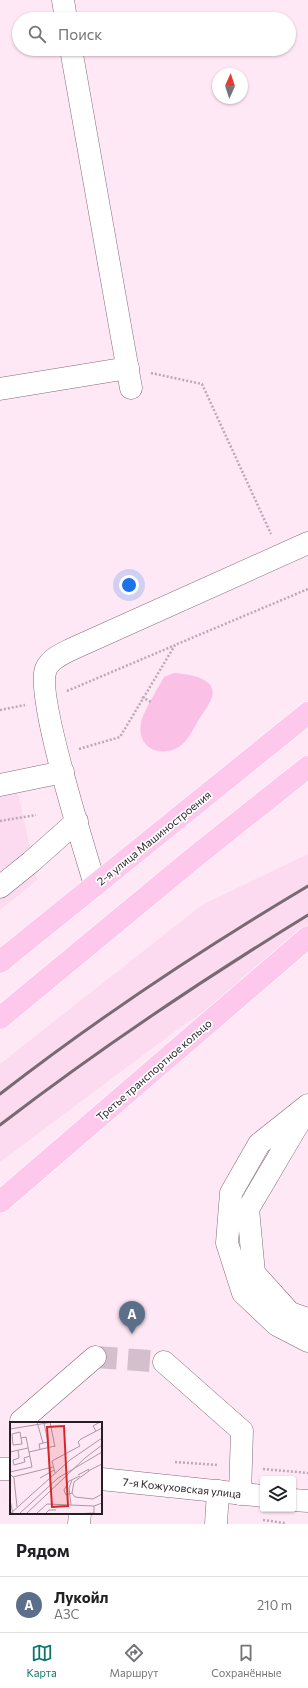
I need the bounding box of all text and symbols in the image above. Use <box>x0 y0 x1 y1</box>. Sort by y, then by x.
search box <box>12 12 296 56</box>
icon: search <box>26 23 48 45</box>
text: Поиск <box>58 25 102 43</box>
north arrow <box>212 68 248 104</box>
your location <box>119 575 139 595</box>
street label: 2-я улица Машиностроения <box>94 788 213 888</box>
street label: Третье транспортное кольцо <box>93 1016 214 1123</box>
pin: A <box>119 1301 145 1334</box>
inset map <box>10 1422 102 1514</box>
street label: 7-я Кожуховская улица <box>122 1475 242 1500</box>
map controls <box>260 1476 296 1512</box>
button: layers <box>260 1476 296 1512</box>
text: Рядом <box>16 1540 70 1561</box>
text: Лукойл <box>54 1588 108 1606</box>
text: A <box>24 1597 34 1613</box>
text: 210 m <box>257 1597 292 1613</box>
text: АЗС <box>54 1606 79 1622</box>
tab: Карта <box>26 1642 57 1679</box>
tab: Маршрут <box>110 1642 158 1679</box>
tab: Сохранённые <box>211 1642 282 1679</box>

